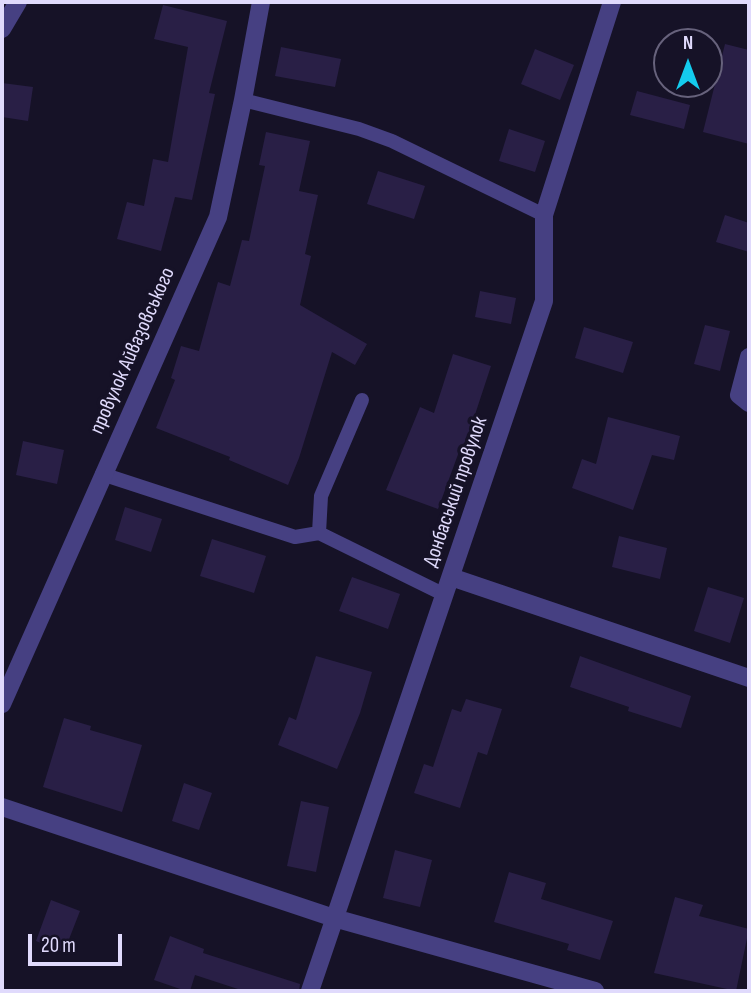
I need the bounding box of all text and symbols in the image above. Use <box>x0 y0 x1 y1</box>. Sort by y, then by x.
north arrow <box>653 28 723 98</box>
text: N <box>683 32 693 55</box>
street label: провулок Айвазовського <box>85 264 181 438</box>
street label: Донбаський провулок <box>419 414 493 570</box>
scale bar <box>32 920 126 964</box>
text: 20 m <box>41 933 76 958</box>

